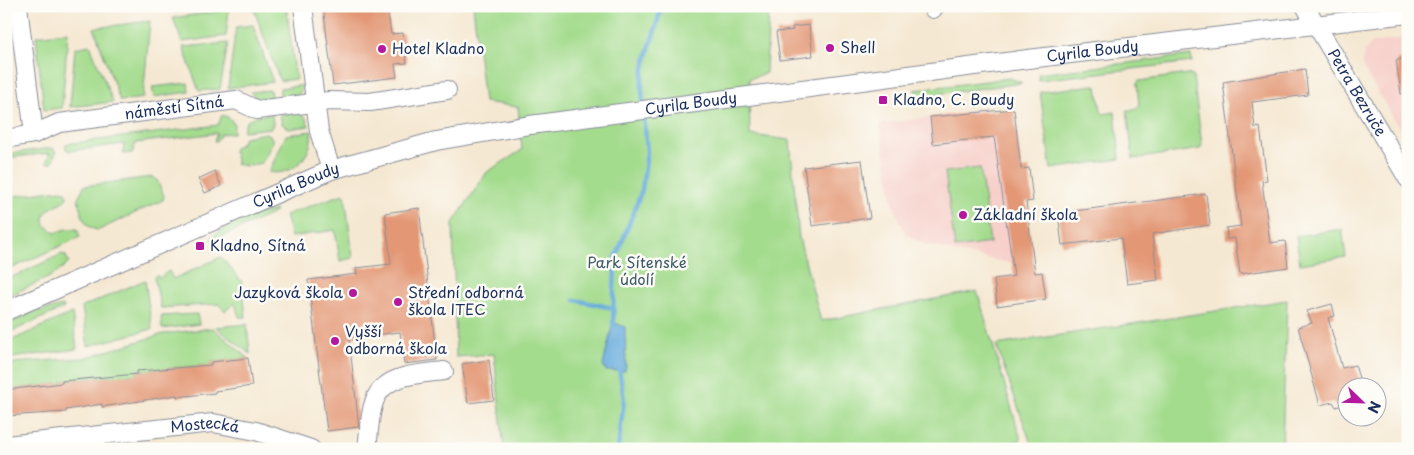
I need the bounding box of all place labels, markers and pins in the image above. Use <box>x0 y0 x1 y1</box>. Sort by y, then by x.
place label: Shell <box>840 35 875 58</box>
place label: Hotel Kladno <box>392 36 484 59</box>
marker: Shell <box>824 42 836 54</box>
marker: Hotel Kladno <box>376 43 388 55</box>
place label: Kladno, C. Boudy <box>893 87 1014 110</box>
marker: Kladno, C. Boudy <box>877 94 889 106</box>
place label: Základní škola <box>973 202 1078 225</box>
marker: Základní škola <box>957 209 969 221</box>
place label: Kladno, Sítná <box>210 233 306 256</box>
marker: Kladno, Sítná <box>194 240 206 252</box>
place label: Jazyková škola <box>234 280 344 303</box>
place label: Střední odborná škola ITEC <box>408 280 524 320</box>
marker: Jazyková škola <box>347 287 359 299</box>
marker: Střední odborná škola ITEC <box>392 296 404 308</box>
place label: Vyšší odborná škola <box>345 319 447 359</box>
marker: Vyšší odborná škola <box>329 335 341 347</box>

